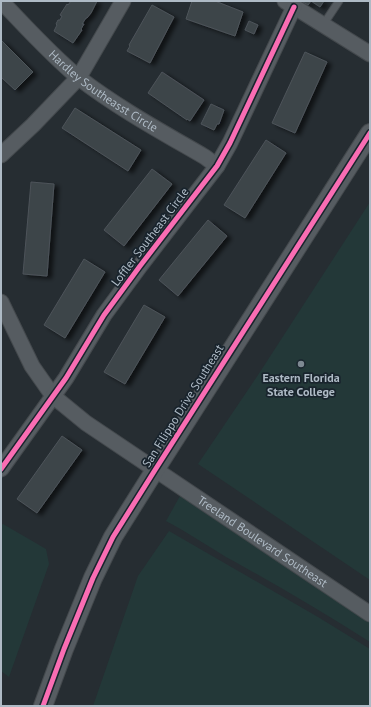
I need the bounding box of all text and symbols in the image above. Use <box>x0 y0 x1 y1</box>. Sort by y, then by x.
street label: Hardley Southeasst Circle <box>46 47 161 135</box>
street label: Loffler Southeast Circle <box>108 184 192 289</box>
street label: San Filippo Drive Southeast <box>139 342 227 470</box>
marker: Eastern Florida State College <box>296 359 306 369</box>
place label: Eastern Florida State College <box>262 370 340 399</box>
street label: Treeland Boulevard Southeast <box>195 492 330 590</box>

